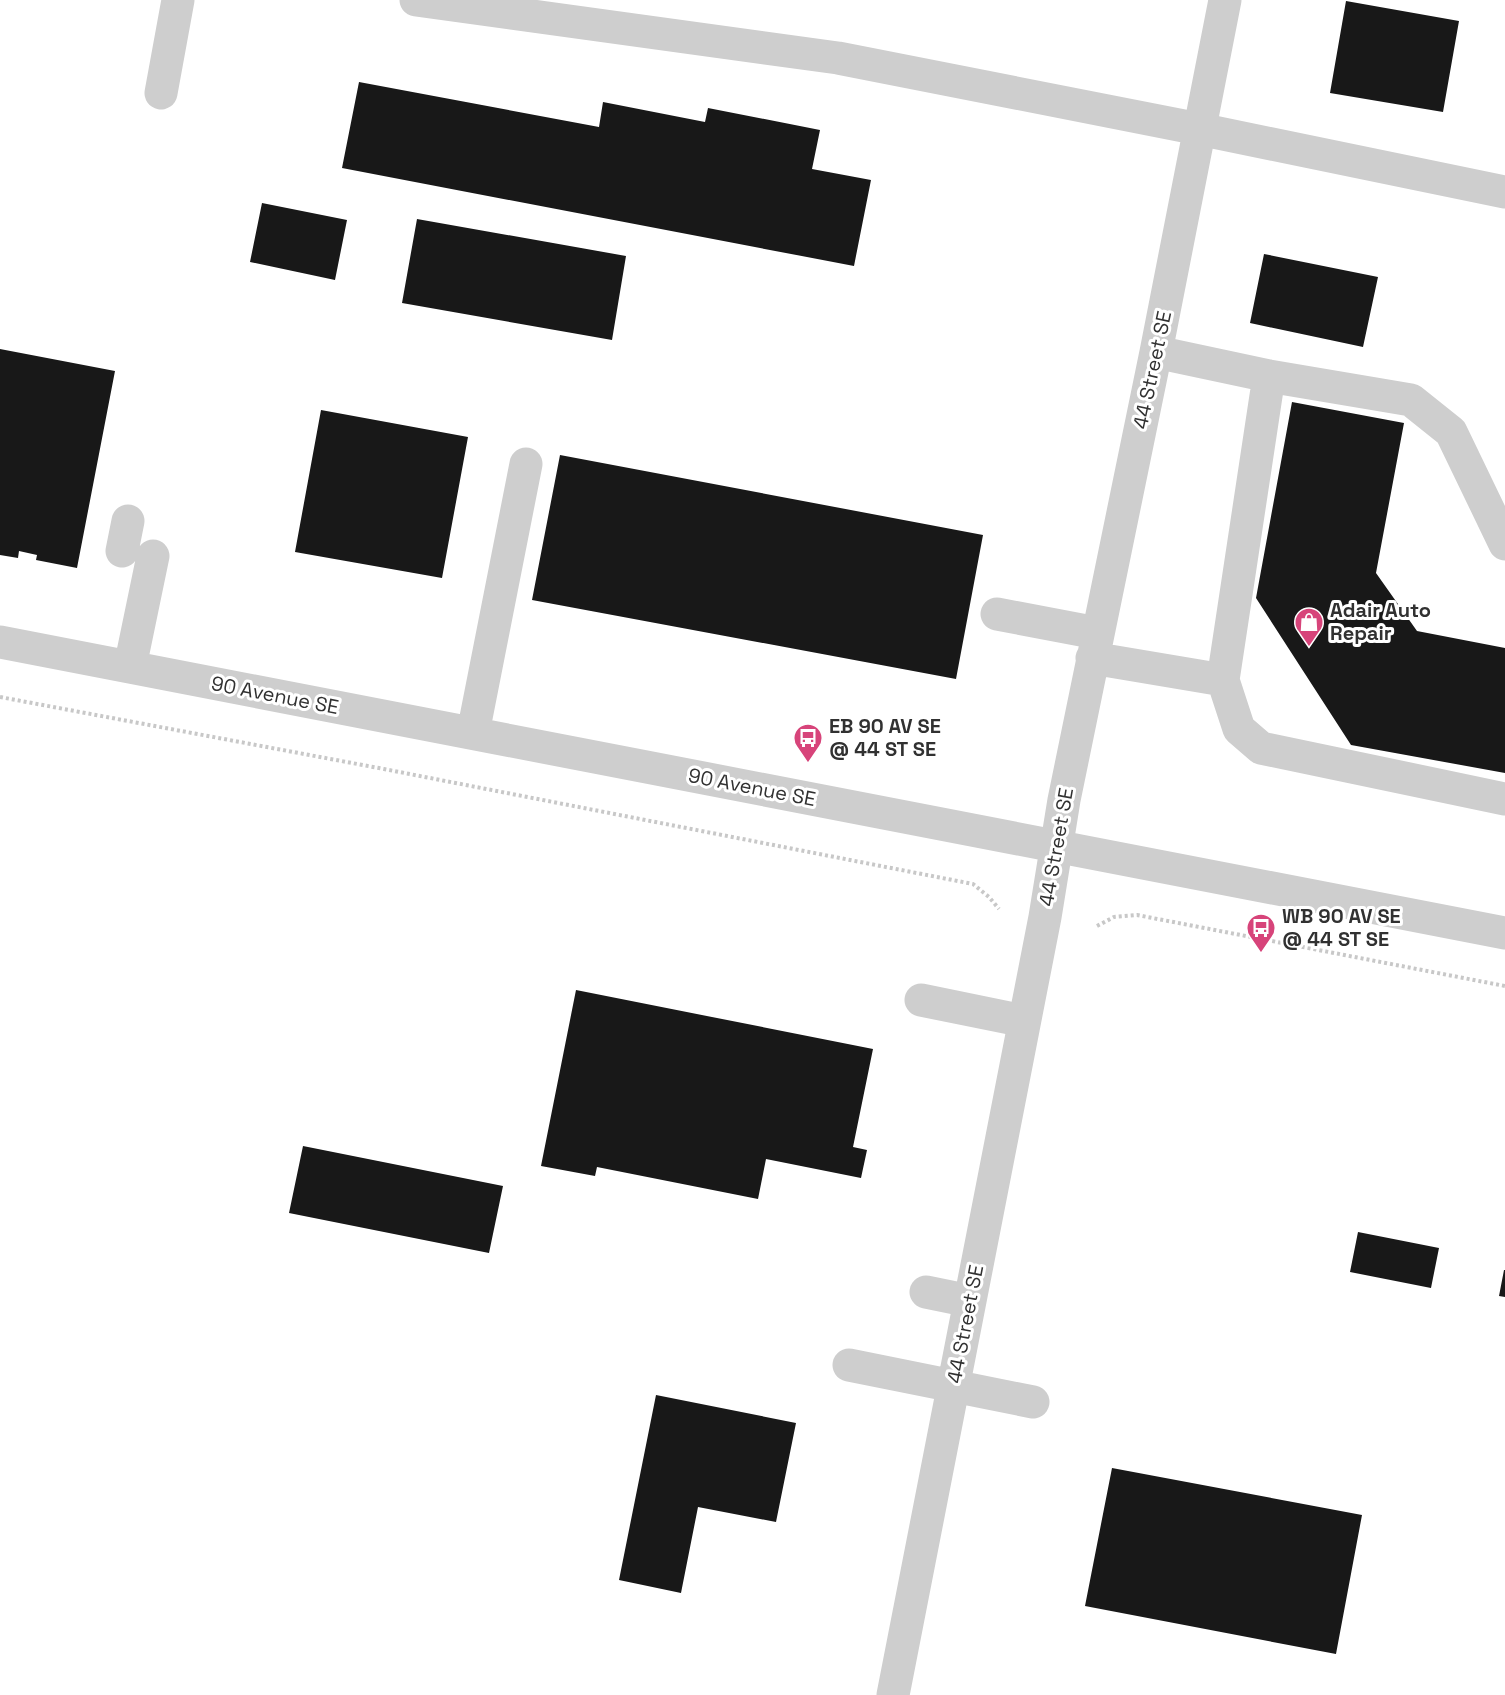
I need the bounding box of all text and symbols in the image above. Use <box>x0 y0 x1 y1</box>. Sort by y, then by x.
street label: 44 Street SE <box>1127 309 1177 431</box>
place label: Adair Auto Repair <box>1330 597 1431 646</box>
shop icon: Adair Auto Repair <box>1293 606 1325 648</box>
street label: 90 Avenue SE <box>209 670 341 720</box>
place label: EB 90 AV SE @ 44 ST SE <box>829 713 941 762</box>
bus stop icon: EB 90 AV SE @ 44 ST SE <box>792 722 824 764</box>
street label: 90 Avenue SE <box>686 762 818 812</box>
street label: 44 Street SE <box>1033 786 1079 908</box>
place label: WB 90 AV SE @ 44 ST SE <box>1282 903 1401 952</box>
bus stop icon: WB 90 AV SE @ 44 ST SE <box>1245 912 1277 954</box>
street label: 44 Street SE <box>941 1263 989 1385</box>

